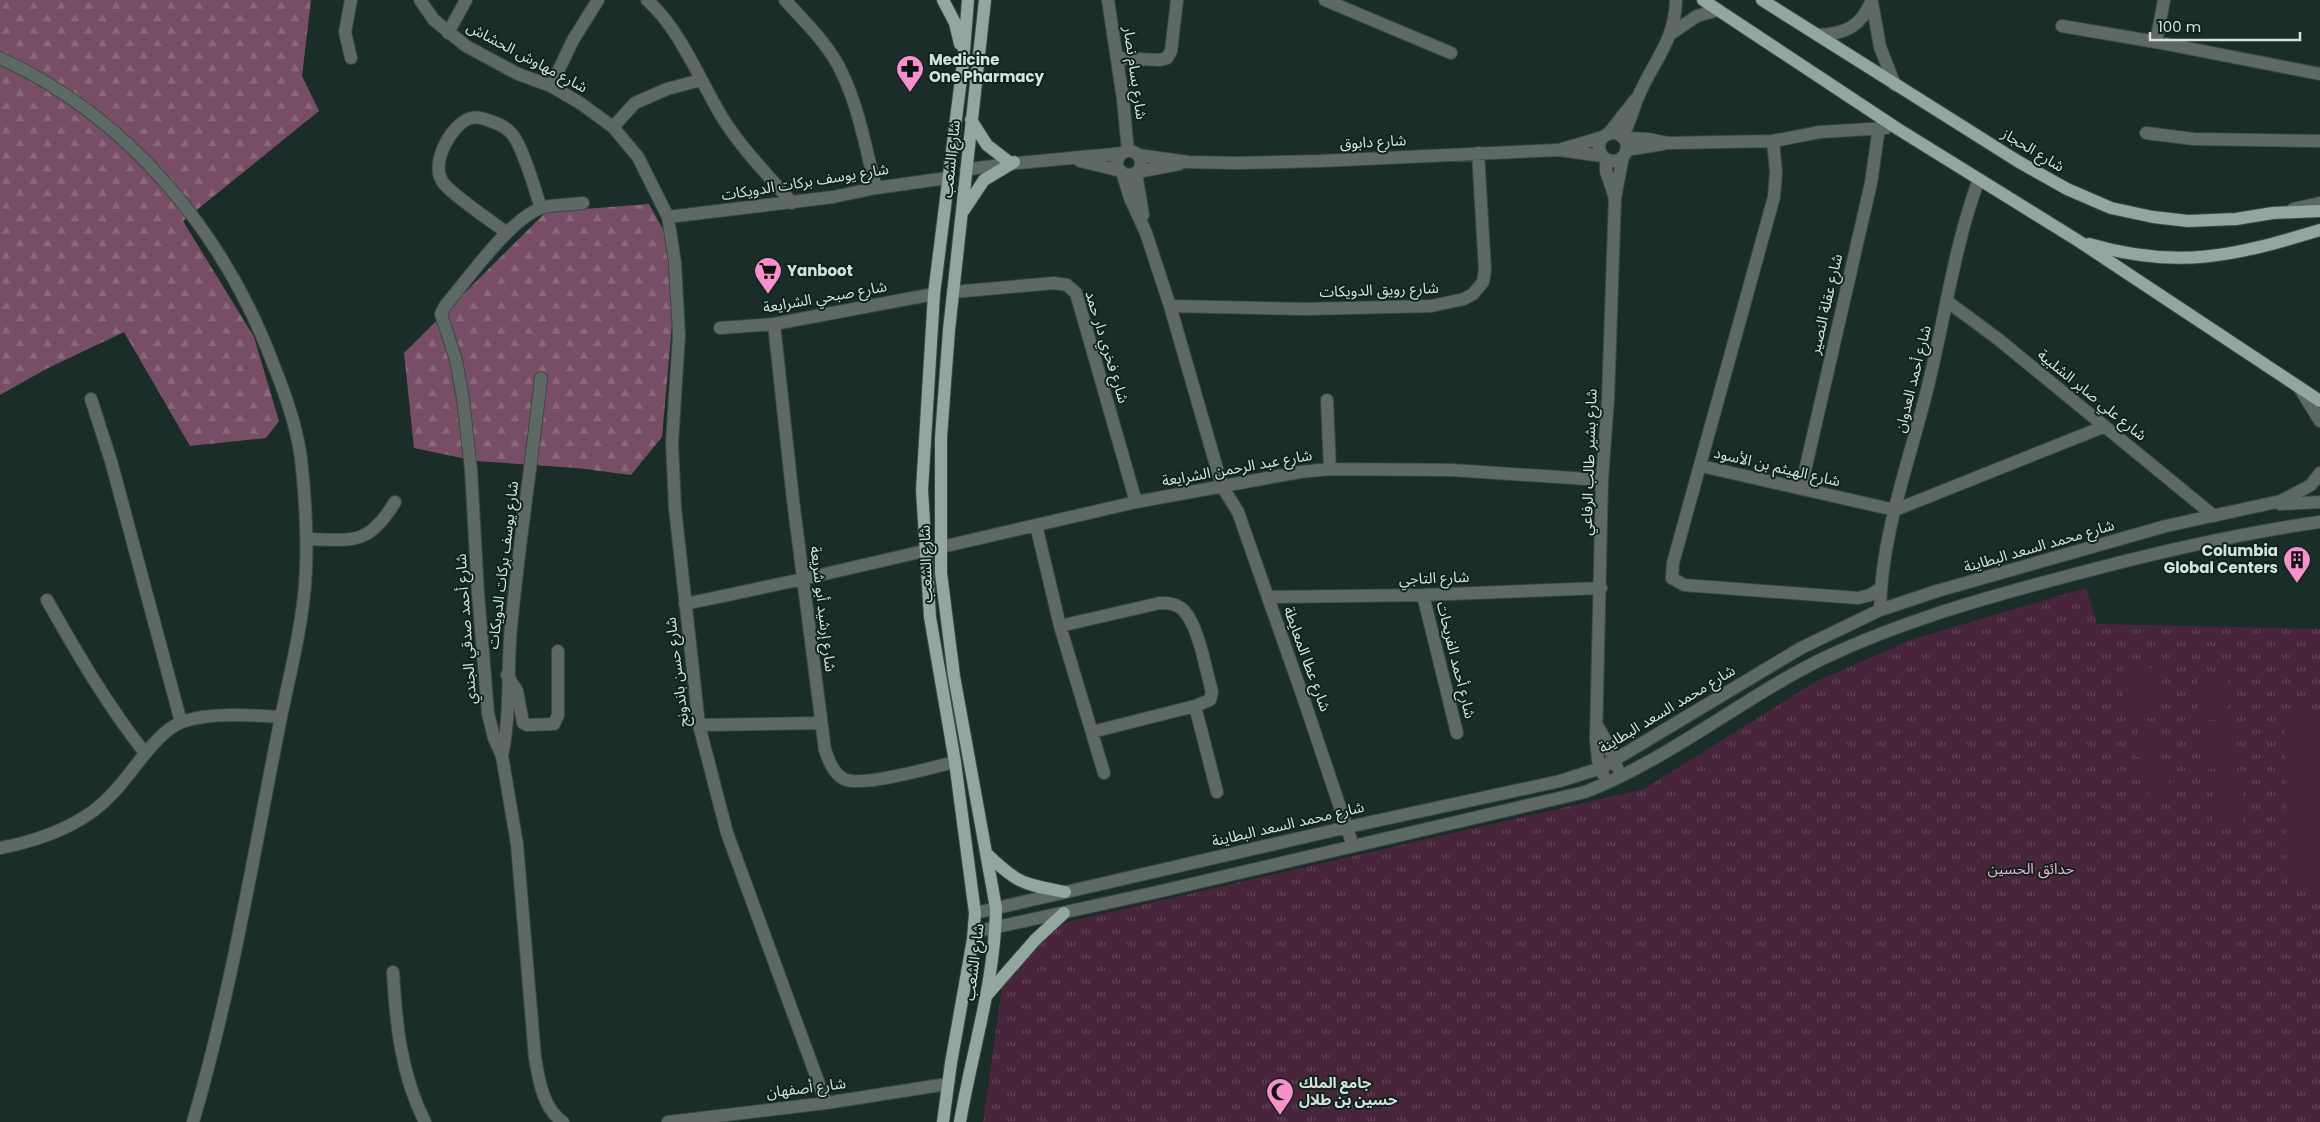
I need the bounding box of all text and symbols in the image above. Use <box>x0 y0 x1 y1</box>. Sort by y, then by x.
scale bar <box>2150 10 2300 42</box>
street label: شارع مهاوش الحشاش <box>462 16 592 99</box>
text: 100 m <box>2158 16 2201 37</box>
street label: شارع بسام نصار <box>1116 24 1152 121</box>
place label: Medicine One Pharmacy <box>929 49 1045 87</box>
pharmacy icon: Medicine One Pharmacy <box>895 54 925 93</box>
street label: شارع الشعب <box>936 119 967 199</box>
street label: شارع الحجاز <box>1996 122 2069 178</box>
street label: شارع دابوق <box>1339 129 1407 156</box>
street label: شارع يوسف بركات الدويكات <box>720 158 891 207</box>
street label: شارع عقلة النصير <box>1804 251 1849 358</box>
supermarket icon: Yanboot <box>753 256 783 295</box>
place label: Yanboot <box>787 260 853 281</box>
street label: شارع صبحي الشرايعة <box>761 275 889 320</box>
street label: شارع رويق الدويكات <box>1319 277 1439 304</box>
street label: شارع فخري دار حمد <box>1078 288 1135 406</box>
street label: شارع أحمد العدوان <box>1889 323 1938 435</box>
street label: شارع علي صابر الشلبية <box>2032 344 2152 447</box>
street label: شارع بشير طالب الرفاعي <box>1575 388 1604 536</box>
street label: شارع الهيثم بن الأسود <box>1711 442 1843 493</box>
street label: شارع عبد الرحمن الشرايعة <box>1160 444 1314 493</box>
street label: شارع يوسف بركات الدويكات <box>482 479 525 651</box>
street label: شارع محمد السعد البطاينة <box>1961 514 2117 579</box>
street label: شارع الشعب <box>914 525 939 603</box>
place label: Columbia Global Centers <box>2164 540 2278 578</box>
street label: شارع إرشيد أبو شريعة <box>803 545 842 674</box>
building icon: Columbia Global Centers <box>2282 545 2312 584</box>
street label: شارع أحمد صدقي الجندي <box>450 553 483 705</box>
street label: شارع التاجي <box>1398 566 1470 591</box>
street label: شارع أحمد الفريحات <box>1430 599 1481 721</box>
street label: شارع عطا المعايطة <box>1277 603 1336 715</box>
street label: شارع حسن باندونج <box>659 615 696 728</box>
street label: شارع محمد السعد البطاينة <box>1595 659 1740 759</box>
street label: شارع محمد السعد البطاينة <box>1210 796 1367 853</box>
park label: حدائق الحسين <box>1988 858 2075 879</box>
street label: شارع الشعب <box>958 922 991 1002</box>
street label: شارع أصفهان <box>765 1072 847 1105</box>
place label: جامع الملك حسين بن طلال <box>1299 1072 1398 1110</box>
mosque icon: جامع الملك حسين بن طلال <box>1265 1077 1295 1116</box>

